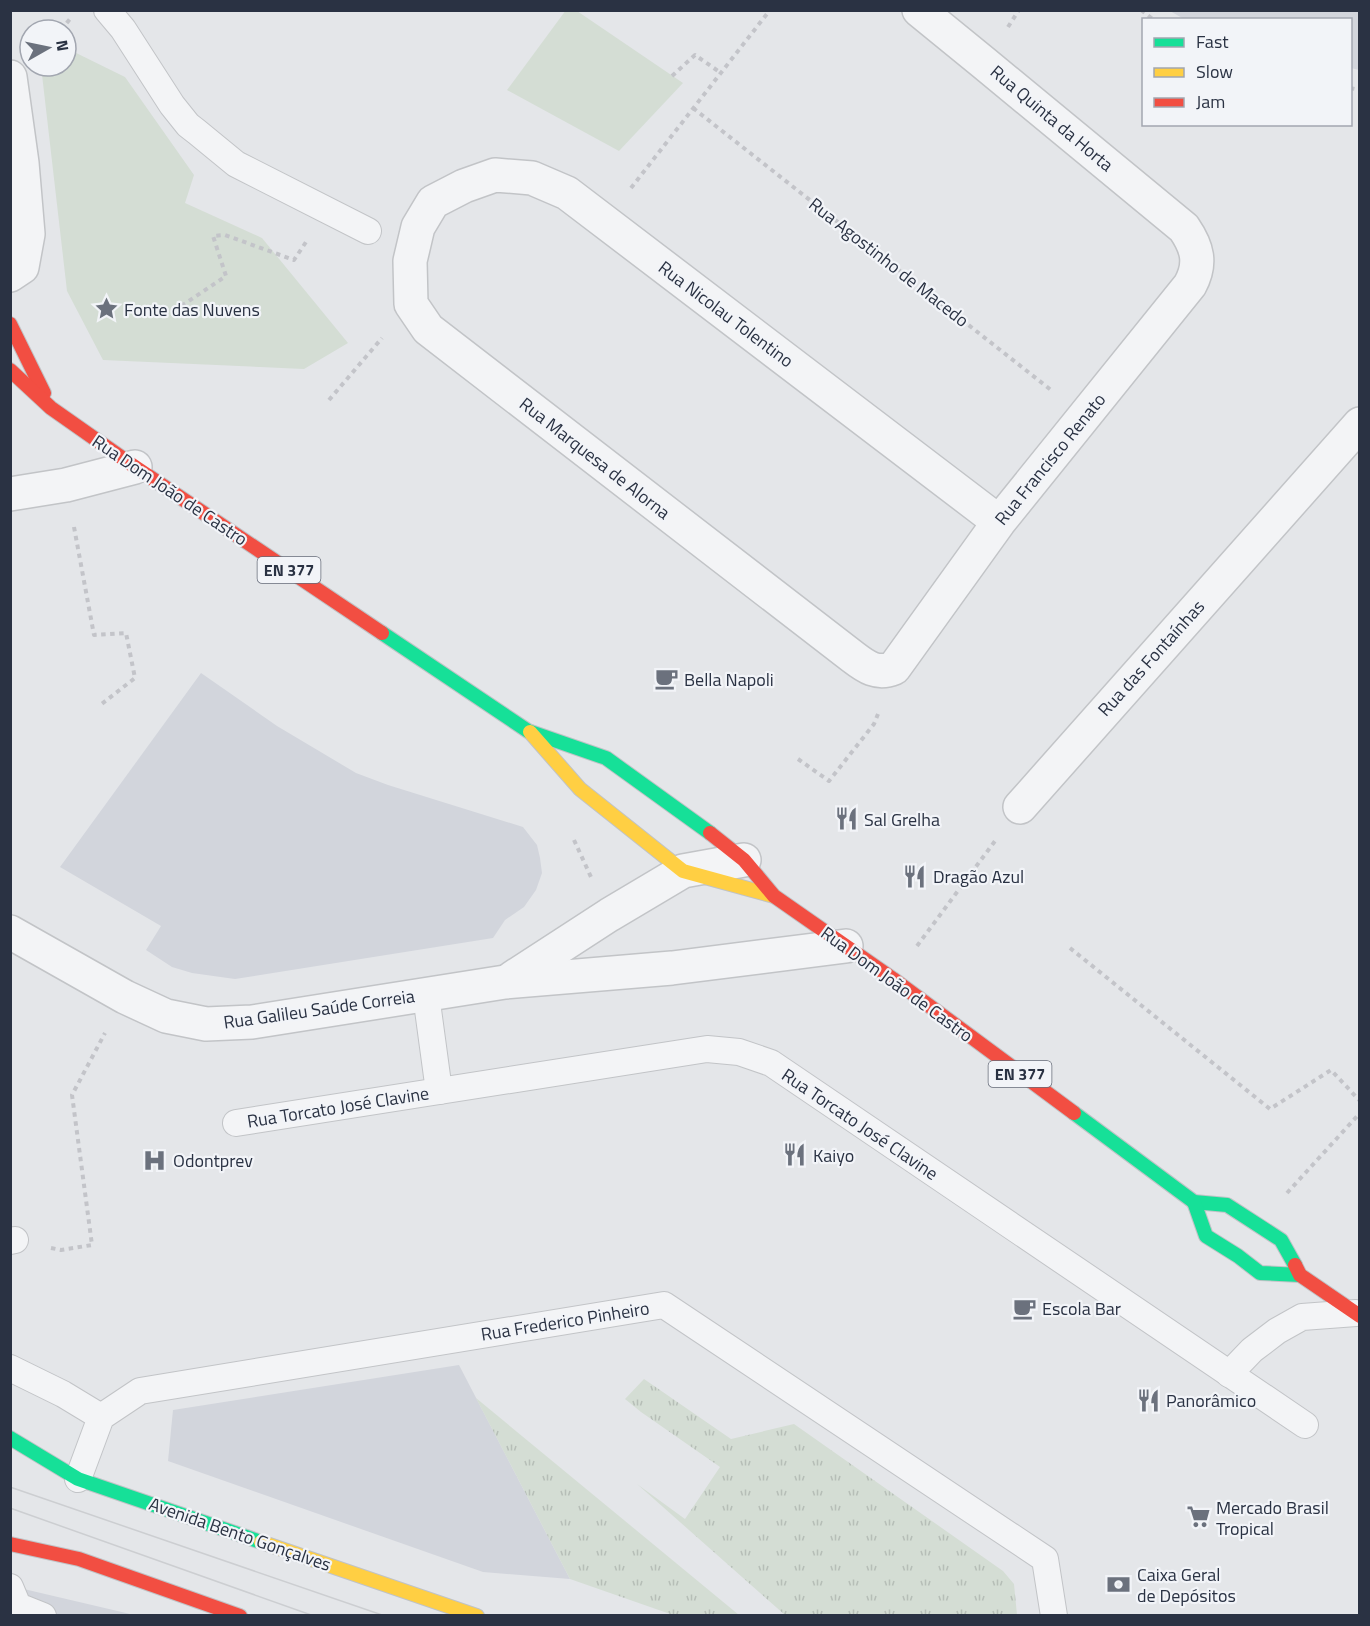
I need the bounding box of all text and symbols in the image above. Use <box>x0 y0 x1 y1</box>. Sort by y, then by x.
north arrow <box>18 18 78 78</box>
legend <box>1142 18 1352 126</box>
text: Fast <box>1196 28 1229 55</box>
text: N <box>50 38 76 53</box>
street label: Rua Quinta da Horta <box>985 58 1119 178</box>
text: Slow <box>1196 58 1233 85</box>
text: Jam <box>1196 88 1225 115</box>
street label: Rua Agostinho de Macedo <box>803 191 975 333</box>
street label: Rua Nicolau Tolentino <box>653 254 799 374</box>
place icon: Fonte das Nuvens <box>93 296 119 322</box>
place label: Fonte das Nuvens <box>124 296 260 323</box>
street label: Rua Francisco Renato <box>988 387 1112 531</box>
street label: Rua Marquesa de Alorna <box>514 390 676 526</box>
street label: Rua Dom João de Castro <box>87 428 253 552</box>
road number: EN 377 <box>258 557 320 583</box>
street label: Rua das Fontaínhas <box>1091 594 1211 722</box>
cafe icon: Bella Napoli <box>653 666 679 692</box>
place label: Bella Napoli <box>684 666 774 693</box>
restaurant icon: Sal Grelha <box>833 806 859 832</box>
place label: Sal Grelha <box>864 806 940 833</box>
restaurant icon: Dragão Azul <box>902 863 928 889</box>
place label: Dragão Azul <box>933 863 1024 890</box>
street label: Rua Dom João de Castro <box>815 919 979 1049</box>
street label: Rua Galileu Saúde Correia <box>222 982 416 1036</box>
street label: Rua Torcato José Clavine <box>776 1061 944 1187</box>
road number: EN 377 <box>988 1061 1052 1087</box>
street label: Rua Torcato José Clavine <box>245 1079 431 1135</box>
restaurant icon: Kaiyo <box>782 1142 808 1168</box>
place label: Kaiyo <box>813 1142 854 1169</box>
hospital icon: Odontprev <box>142 1147 168 1173</box>
place label: Odontprev <box>173 1147 253 1174</box>
street label: Rua Frederico Pinheiro <box>479 1294 651 1348</box>
cafe icon: Escola Bar <box>1011 1295 1037 1321</box>
place label: Escola Bar <box>1042 1295 1121 1322</box>
restaurant icon: Panorâmico <box>1135 1387 1161 1413</box>
place label: Panorâmico <box>1166 1387 1256 1414</box>
street label: Avenida Bento Gonçalves <box>145 1490 335 1578</box>
place label: Mercado Brasil Tropical <box>1216 1494 1329 1542</box>
supermarket icon: Mercado Brasil Tropical <box>1185 1504 1211 1530</box>
place label: Caixa Geral de Depósitos <box>1137 1561 1236 1609</box>
bank icon: Caixa Geral de Depósitos <box>1106 1571 1132 1597</box>

